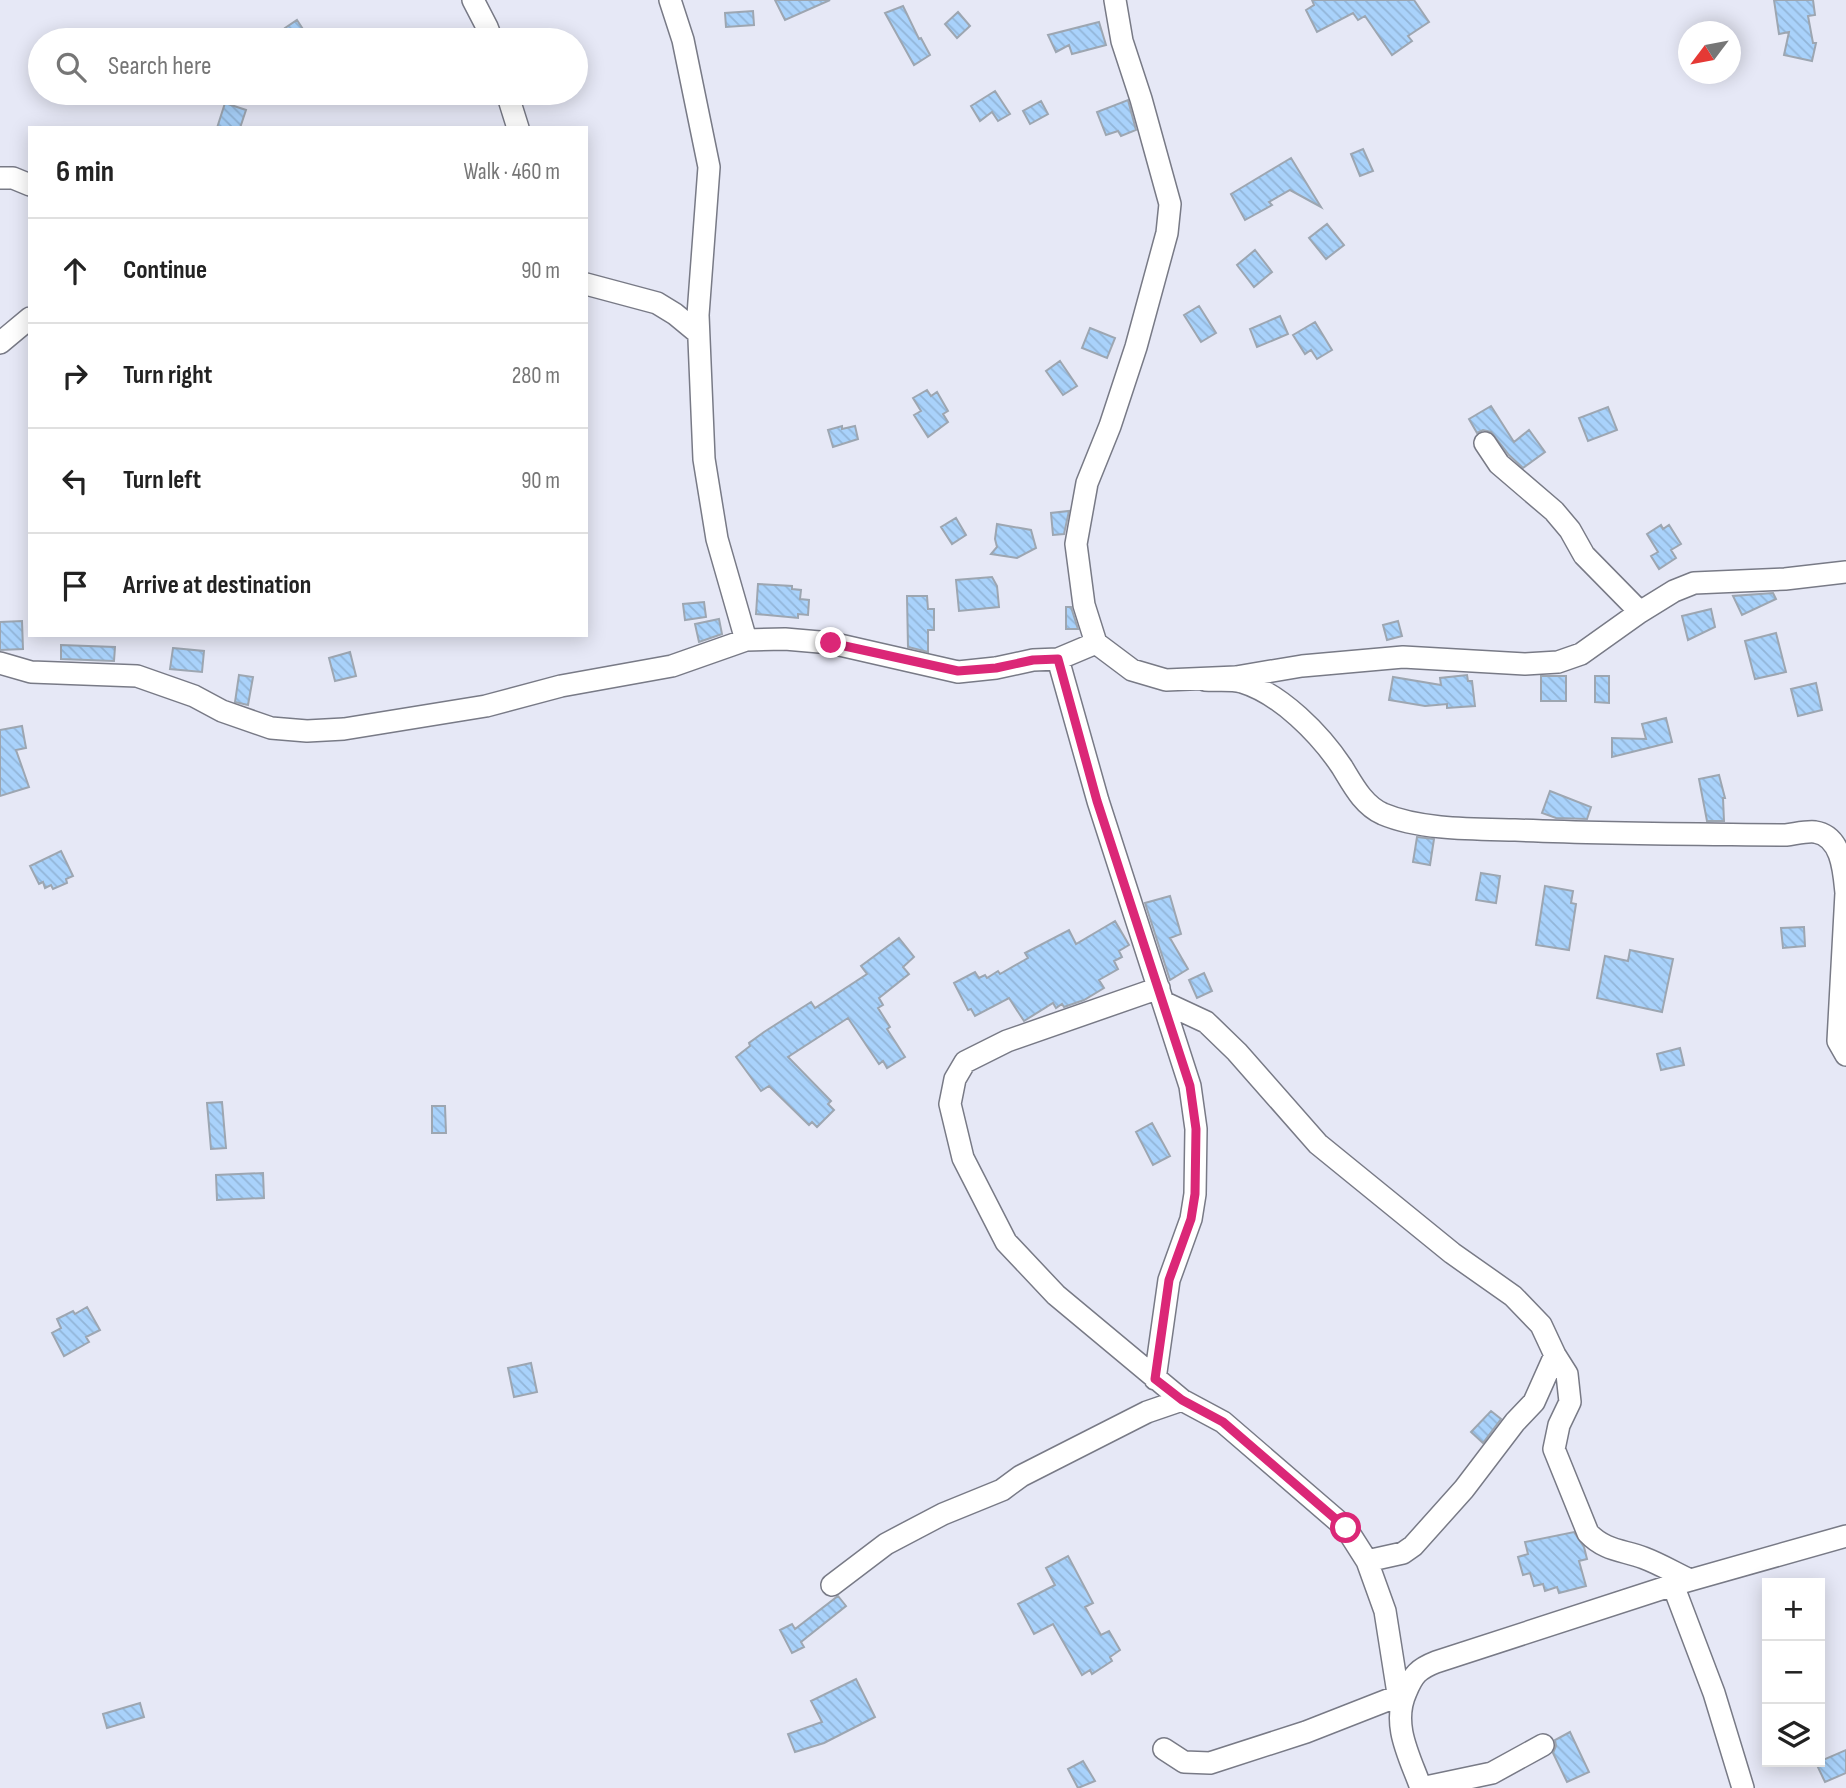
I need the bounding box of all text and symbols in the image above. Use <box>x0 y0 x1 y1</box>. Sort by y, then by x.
north arrow <box>1678 21 1741 84</box>
search box <box>28 28 588 105</box>
icon: search <box>52 48 90 86</box>
text: Search here <box>108 51 211 82</box>
text: 6 min <box>56 154 114 190</box>
text: Walk · 460 m <box>463 158 560 186</box>
icon: ahead <box>56 252 94 290</box>
text: Continue <box>123 255 207 286</box>
text: 90 m <box>521 257 560 285</box>
icon: right <box>56 357 94 395</box>
text: Turn right <box>123 360 212 391</box>
text: 280 m <box>512 362 560 390</box>
icon: left <box>56 462 94 500</box>
text: Turn left <box>123 465 201 496</box>
text: 90 m <box>521 467 560 495</box>
icon: arrive <box>56 567 94 605</box>
text: Arrive at destination <box>123 570 311 601</box>
route end <box>815 627 846 658</box>
route start <box>1330 1512 1361 1543</box>
map controls <box>1762 1578 1825 1767</box>
button: + <box>1762 1578 1825 1641</box>
button: − <box>1762 1641 1825 1704</box>
button: layers <box>1762 1704 1825 1767</box>

